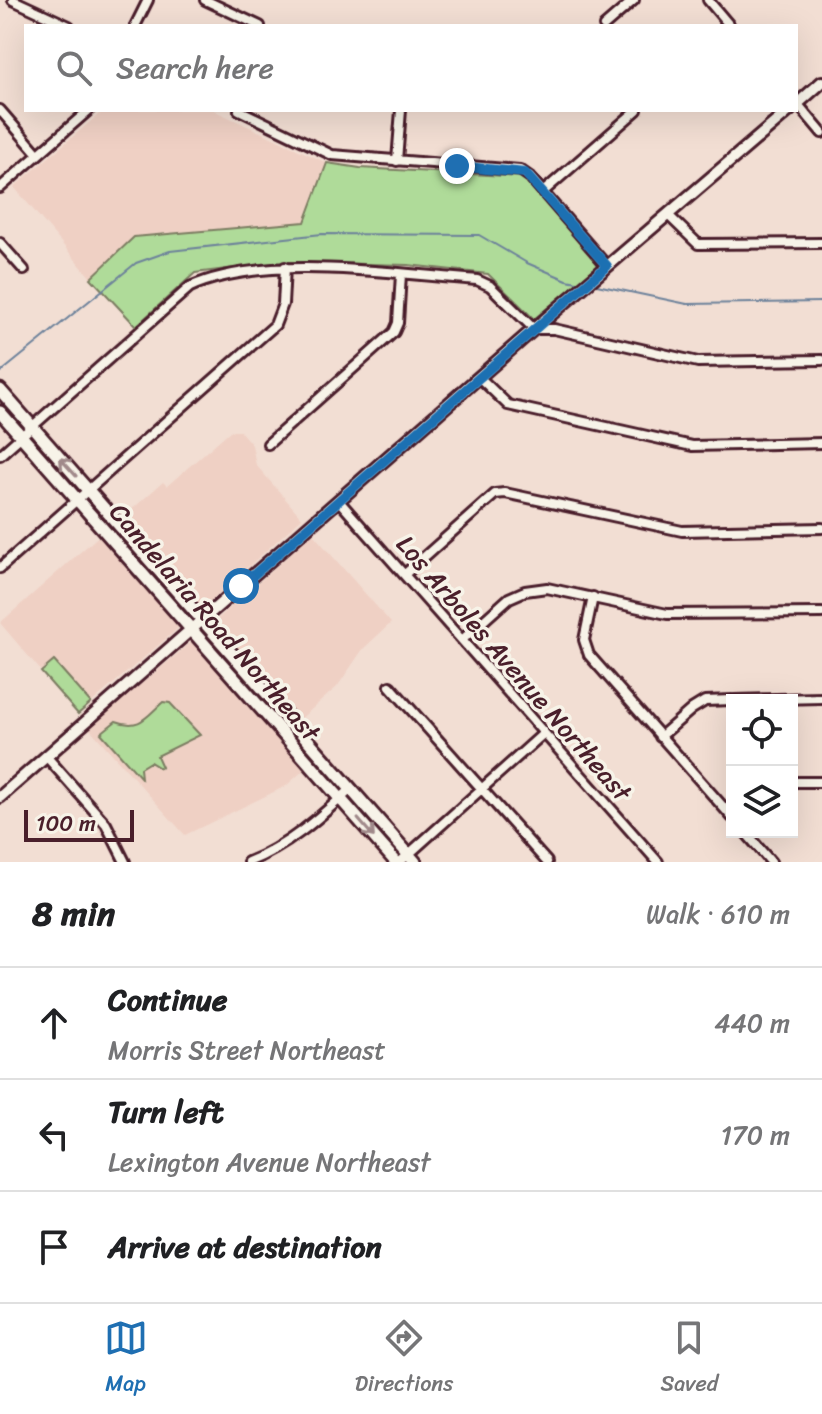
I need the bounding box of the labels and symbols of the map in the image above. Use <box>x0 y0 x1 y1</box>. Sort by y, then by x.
route end <box>439 148 475 184</box>
one-way arrow <box>59 458 77 478</box>
street label: Candelaria Road Northeast <box>98 492 333 753</box>
street label: Los Arboles Avenue Northeast <box>384 524 645 813</box>
route start <box>223 568 259 604</box>
scale bar <box>24 806 134 842</box>
one-way arrow <box>357 817 375 837</box>

